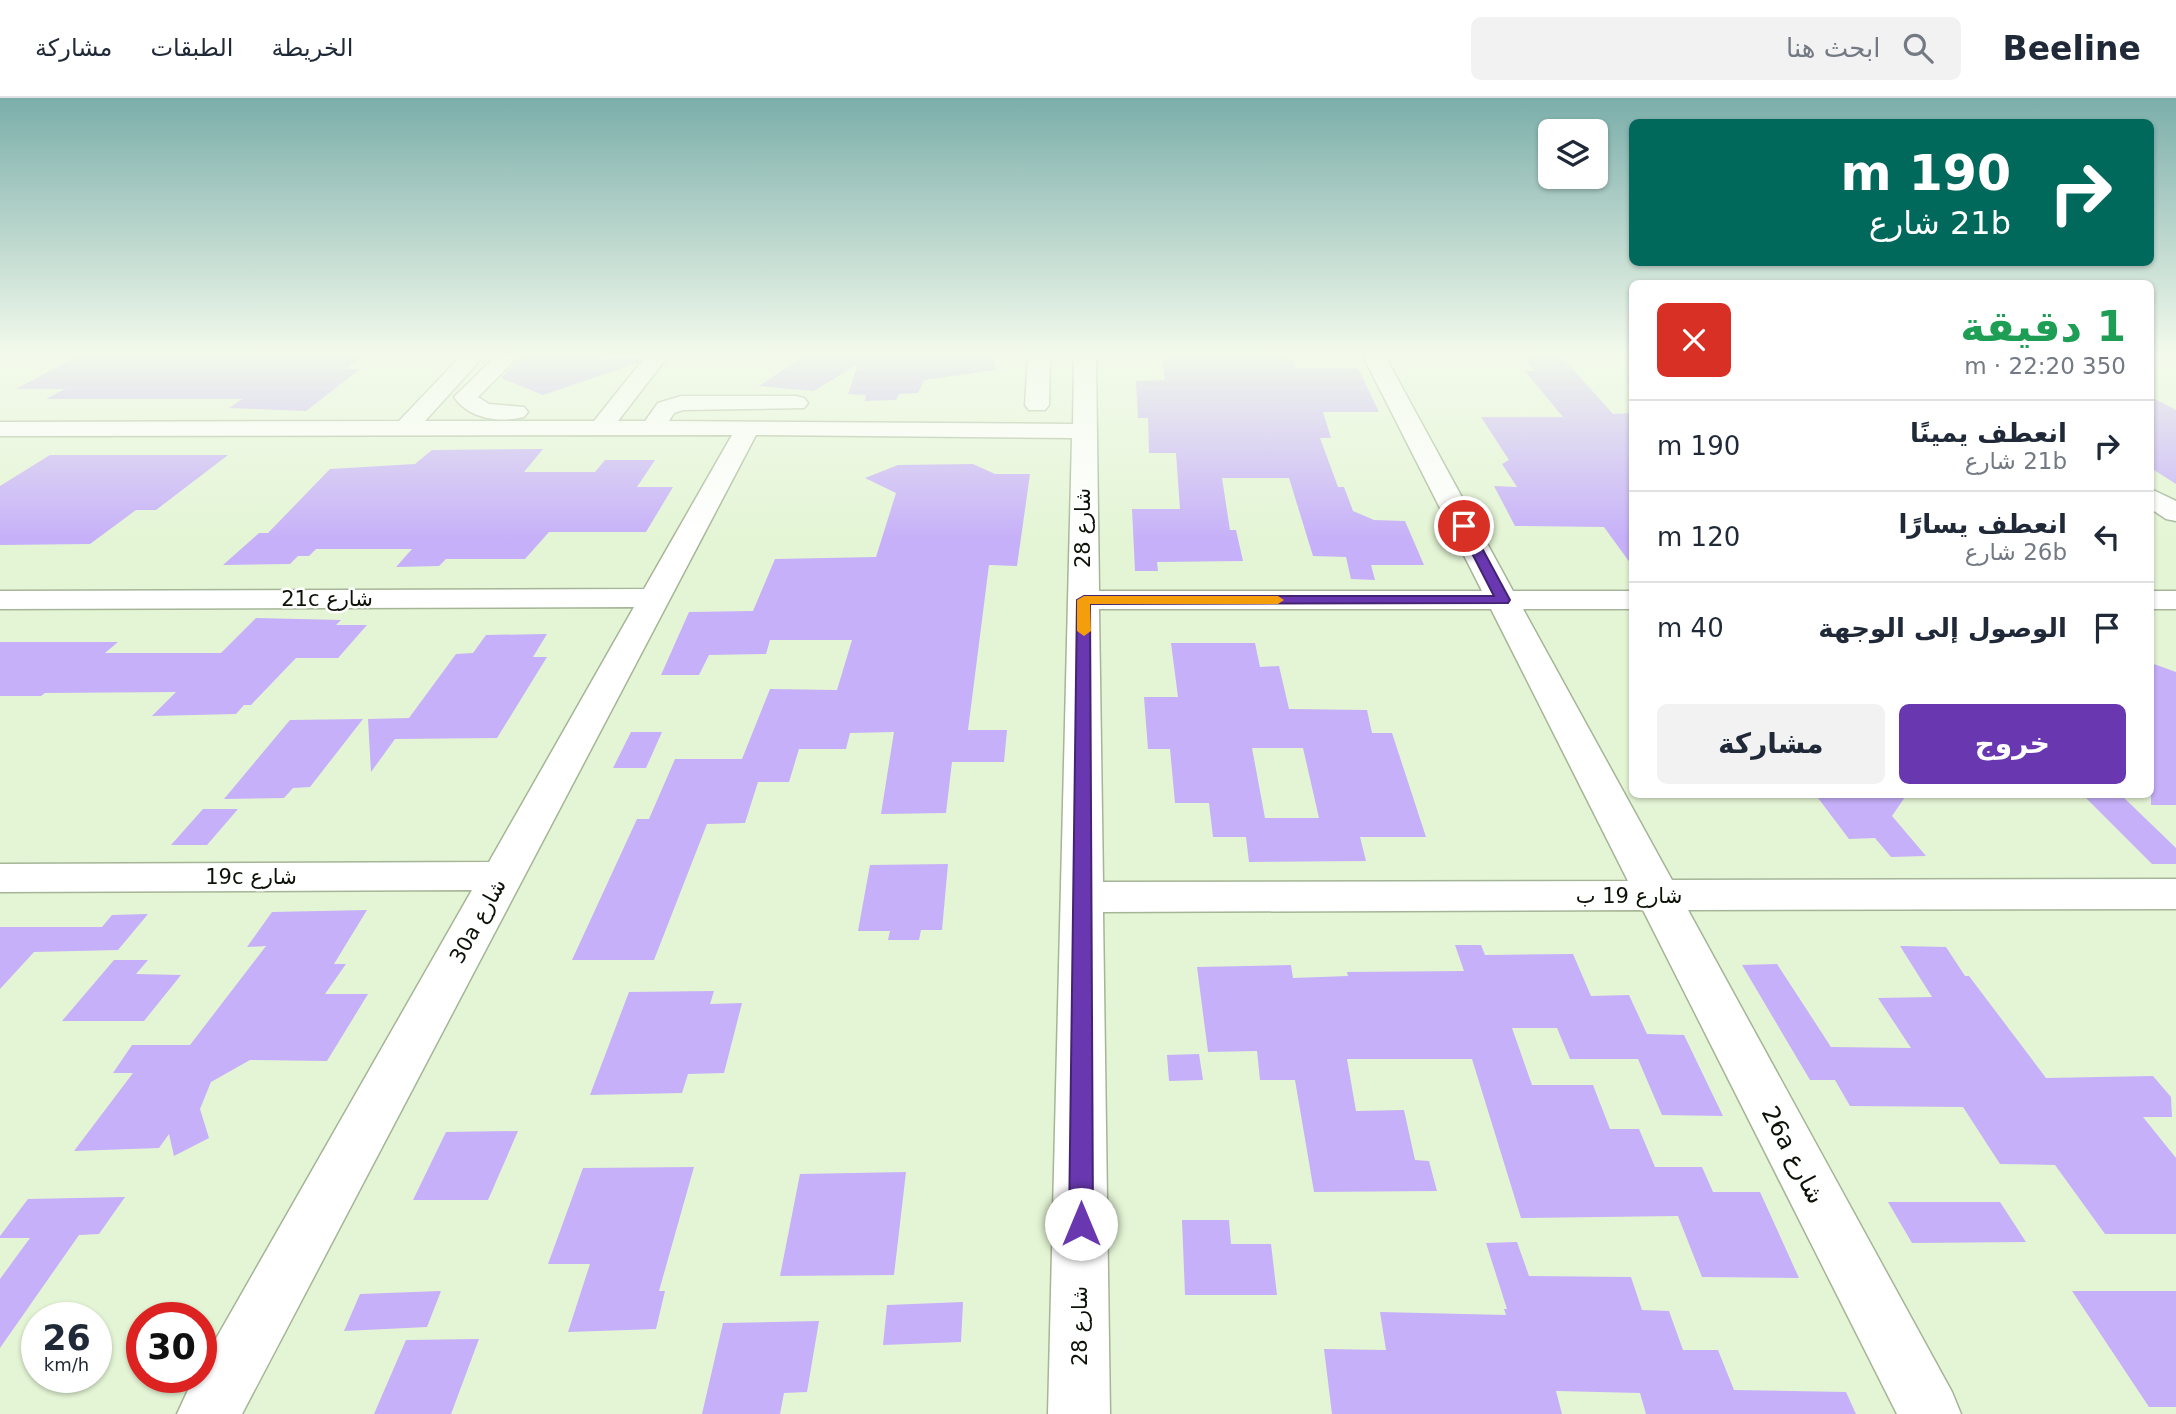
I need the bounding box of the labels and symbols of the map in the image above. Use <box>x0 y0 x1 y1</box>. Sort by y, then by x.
street label: شارع 28 <box>1071 488 1095 568</box>
pin <box>1434 496 1494 556</box>
street label: 21c شارع <box>281 587 373 611</box>
street label: 19c شارع <box>205 865 297 889</box>
street label: 30a شارع <box>445 875 511 967</box>
street label: شارع 19 ب <box>1576 884 1682 908</box>
street label: 26a شارع <box>1756 1102 1830 1208</box>
position arrow <box>1044 1187 1118 1261</box>
street label: شارع 28 <box>1068 1286 1092 1366</box>
speed limit sign: 30 <box>126 1302 217 1393</box>

